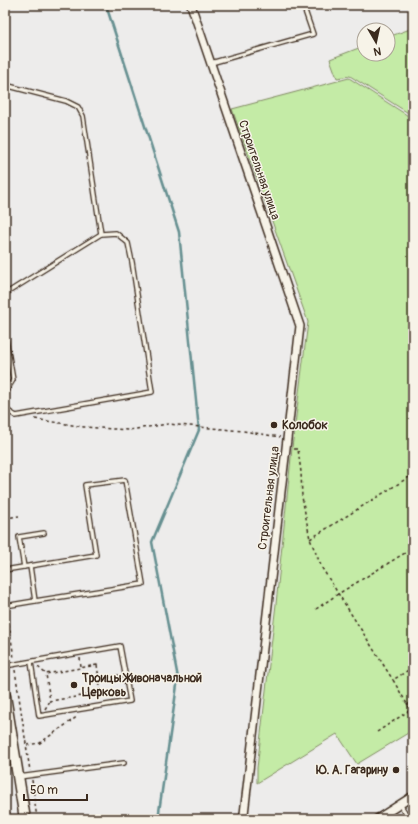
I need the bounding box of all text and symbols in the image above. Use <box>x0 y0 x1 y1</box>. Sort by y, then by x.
north arrow <box>356 22 396 62</box>
text: N <box>372 44 382 58</box>
street label: Строительная улица <box>235 118 283 222</box>
place label: Колобок <box>282 418 328 433</box>
marker: Колобок <box>269 420 279 430</box>
street label: Строительная улица <box>255 445 283 551</box>
place label: Троицы Живоначальной Церковь <box>81 671 202 700</box>
marker: Троицы Живоначальной Церковь <box>69 680 79 690</box>
place label: Ю. А. Гагарину <box>315 763 389 778</box>
marker: Ю. А. Гагарину <box>391 765 401 775</box>
scale bar <box>24 776 87 802</box>
text: 50 m <box>30 783 58 798</box>

